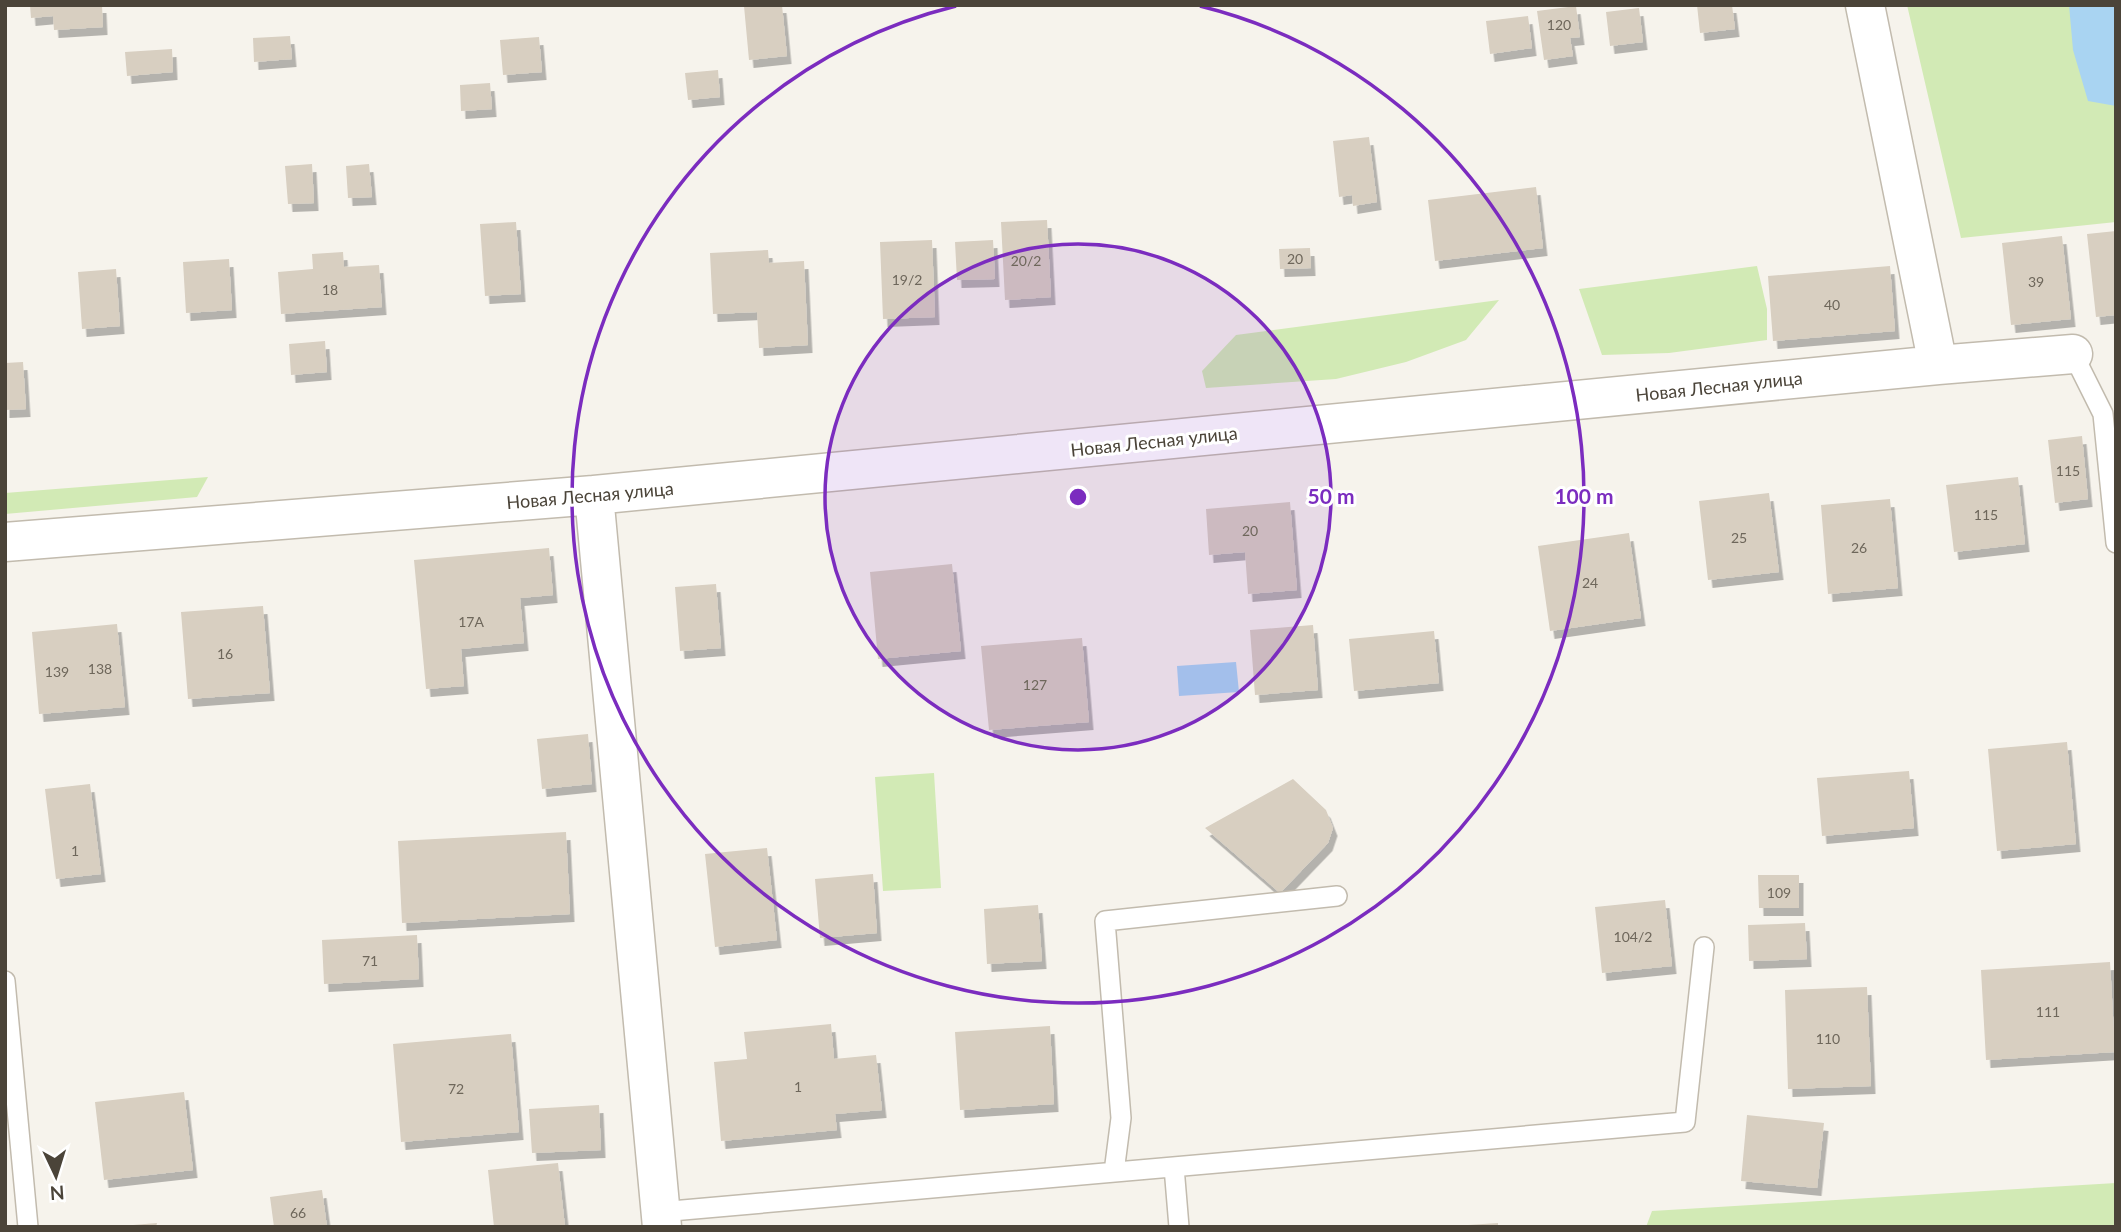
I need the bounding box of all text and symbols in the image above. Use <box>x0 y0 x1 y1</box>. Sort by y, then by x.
house number: 120 <box>1547 16 1571 33</box>
house number: 20 <box>1287 250 1303 267</box>
house number: 20/2 <box>1011 252 1041 269</box>
house number: 19/2 <box>892 271 922 288</box>
house number: 39 <box>2028 273 2044 290</box>
house number: 18 <box>322 281 338 298</box>
house number: 40 <box>1824 296 1840 313</box>
street label: Новая Лесная улица <box>1634 366 1804 406</box>
street label: Новая Лесная улица <box>1069 421 1239 461</box>
house number: 115 <box>2056 462 2080 479</box>
street label: Новая Лесная улица <box>506 477 674 513</box>
text: 50 m <box>1307 483 1355 508</box>
text: 100 m <box>1554 483 1614 508</box>
centre of rings <box>1066 485 1090 509</box>
house number: 115 <box>1974 506 1998 523</box>
house number: 20 <box>1242 522 1258 539</box>
house number: 25 <box>1731 529 1747 546</box>
house number: 26 <box>1851 539 1867 556</box>
house number: 24 <box>1582 574 1598 591</box>
house number: 17А <box>458 613 484 630</box>
house number: 16 <box>217 645 233 662</box>
house number: 138 <box>88 660 112 677</box>
house number: 139 <box>45 663 69 680</box>
house number: 127 <box>1023 676 1047 693</box>
house number: 1 <box>71 842 79 859</box>
house number: 109 <box>1767 884 1791 901</box>
house number: 104/2 <box>1614 928 1652 945</box>
house number: 71 <box>362 952 378 969</box>
house number: 111 <box>2036 1003 2060 1020</box>
house number: 110 <box>1816 1030 1840 1047</box>
house number: 1 <box>794 1078 802 1095</box>
house number: 72 <box>448 1080 464 1097</box>
north arrow <box>21 1141 91 1211</box>
text: N <box>49 1181 65 1205</box>
house number: 66 <box>290 1204 306 1221</box>

